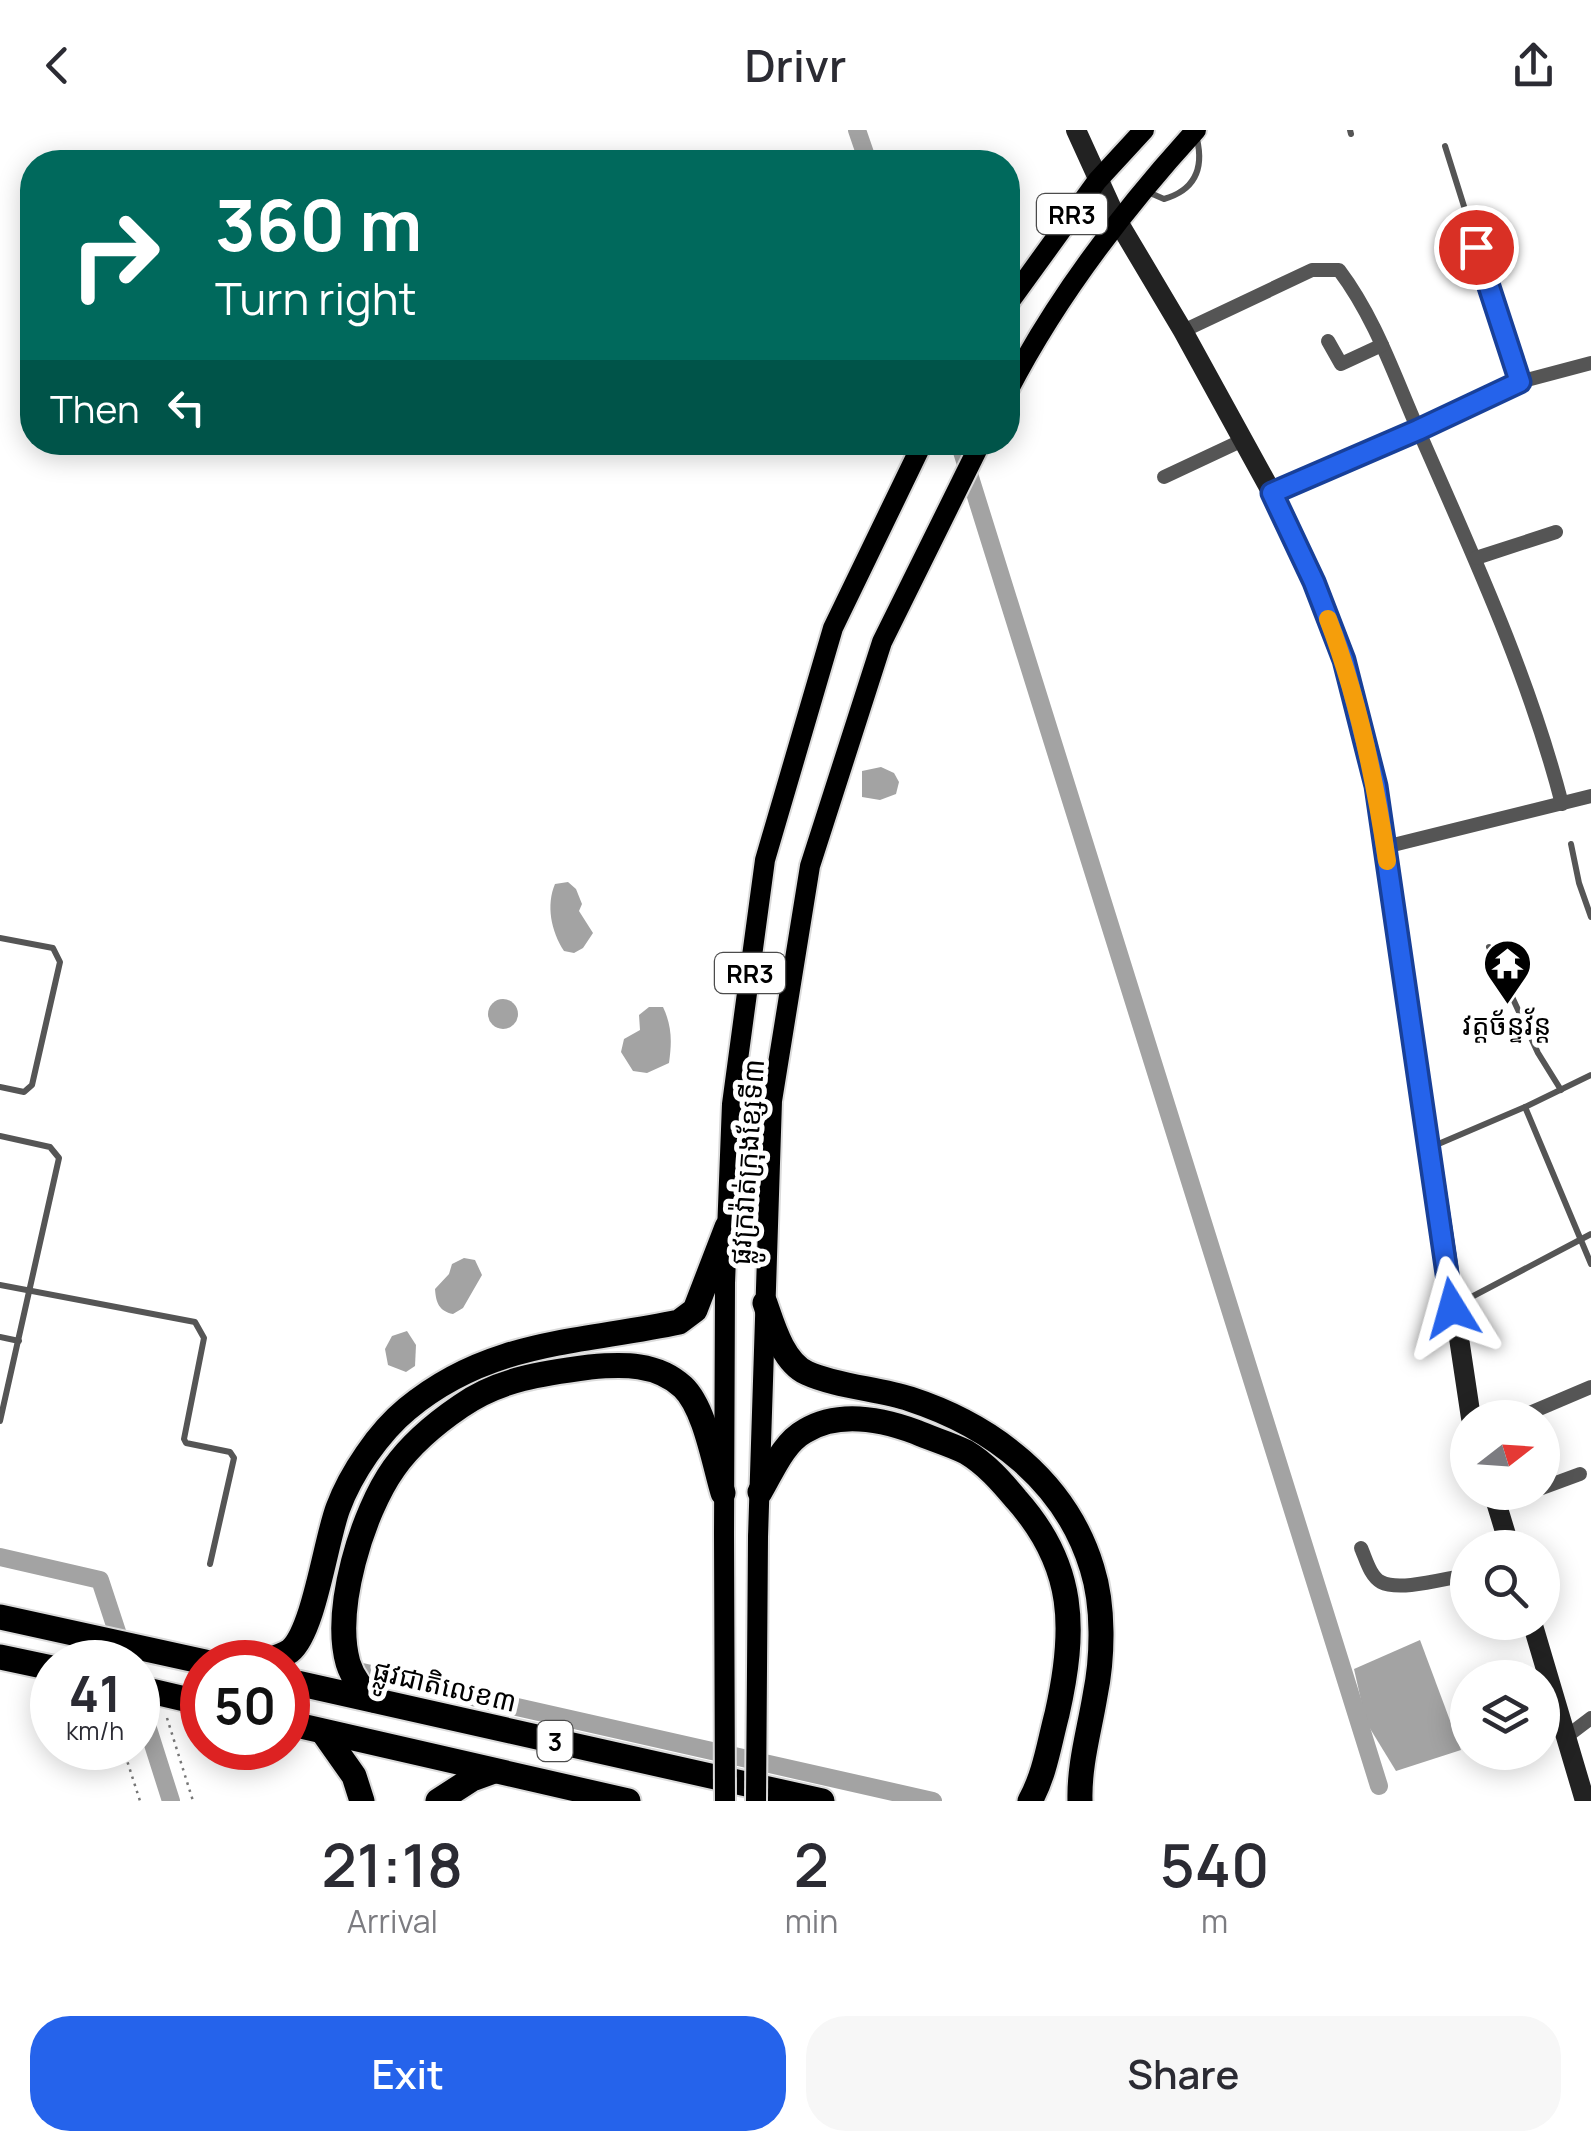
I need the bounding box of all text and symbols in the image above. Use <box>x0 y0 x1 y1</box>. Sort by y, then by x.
text: Drivr <box>745 34 846 96</box>
icon: back <box>30 38 85 93</box>
icon: share <box>1506 38 1561 93</box>
text: 360 m <box>215 176 422 272</box>
icon: right <box>50 190 180 320</box>
road number: RR3 <box>1037 194 1107 234</box>
pin <box>1434 205 1519 290</box>
icon: arrive <box>1449 220 1504 275</box>
text: Turn right <box>215 267 416 329</box>
icon: left <box>159 380 214 435</box>
text: Then <box>50 382 139 434</box>
temple icon: វត្តច័ន្ទវ័ន្ត <box>1481 938 1533 1006</box>
road number: RR3 <box>715 953 785 993</box>
place label: វត្តច័ន្ទវ័ន្ត <box>1463 1005 1551 1043</box>
street label: ផ្លូវក្រវ៉ាត់ក្រុងខ្សែទី៣ <box>720 1058 779 1267</box>
position arrow <box>1400 1256 1504 1360</box>
north arrow <box>1450 1400 1560 1510</box>
map controls <box>1450 1400 1560 1770</box>
button: search <box>1450 1530 1560 1640</box>
speed limit sign: 50 <box>180 1640 310 1770</box>
street label: ផ្លូវជាតិលេខ៣ <box>368 1650 521 1727</box>
text: 41 <box>69 1659 121 1727</box>
button: layers <box>1450 1660 1560 1770</box>
text: km/h <box>66 1713 124 1748</box>
road number: 3 <box>538 1721 572 1761</box>
text: 21:18 <box>322 1823 463 1905</box>
text: 2 <box>794 1823 829 1905</box>
text: 540 <box>1160 1823 1269 1905</box>
text: Arrival <box>347 1899 438 1943</box>
text: min <box>785 1899 838 1943</box>
text: m <box>1201 1899 1228 1943</box>
button: Exit <box>30 2016 786 2131</box>
button: Share <box>806 2016 1561 2131</box>

